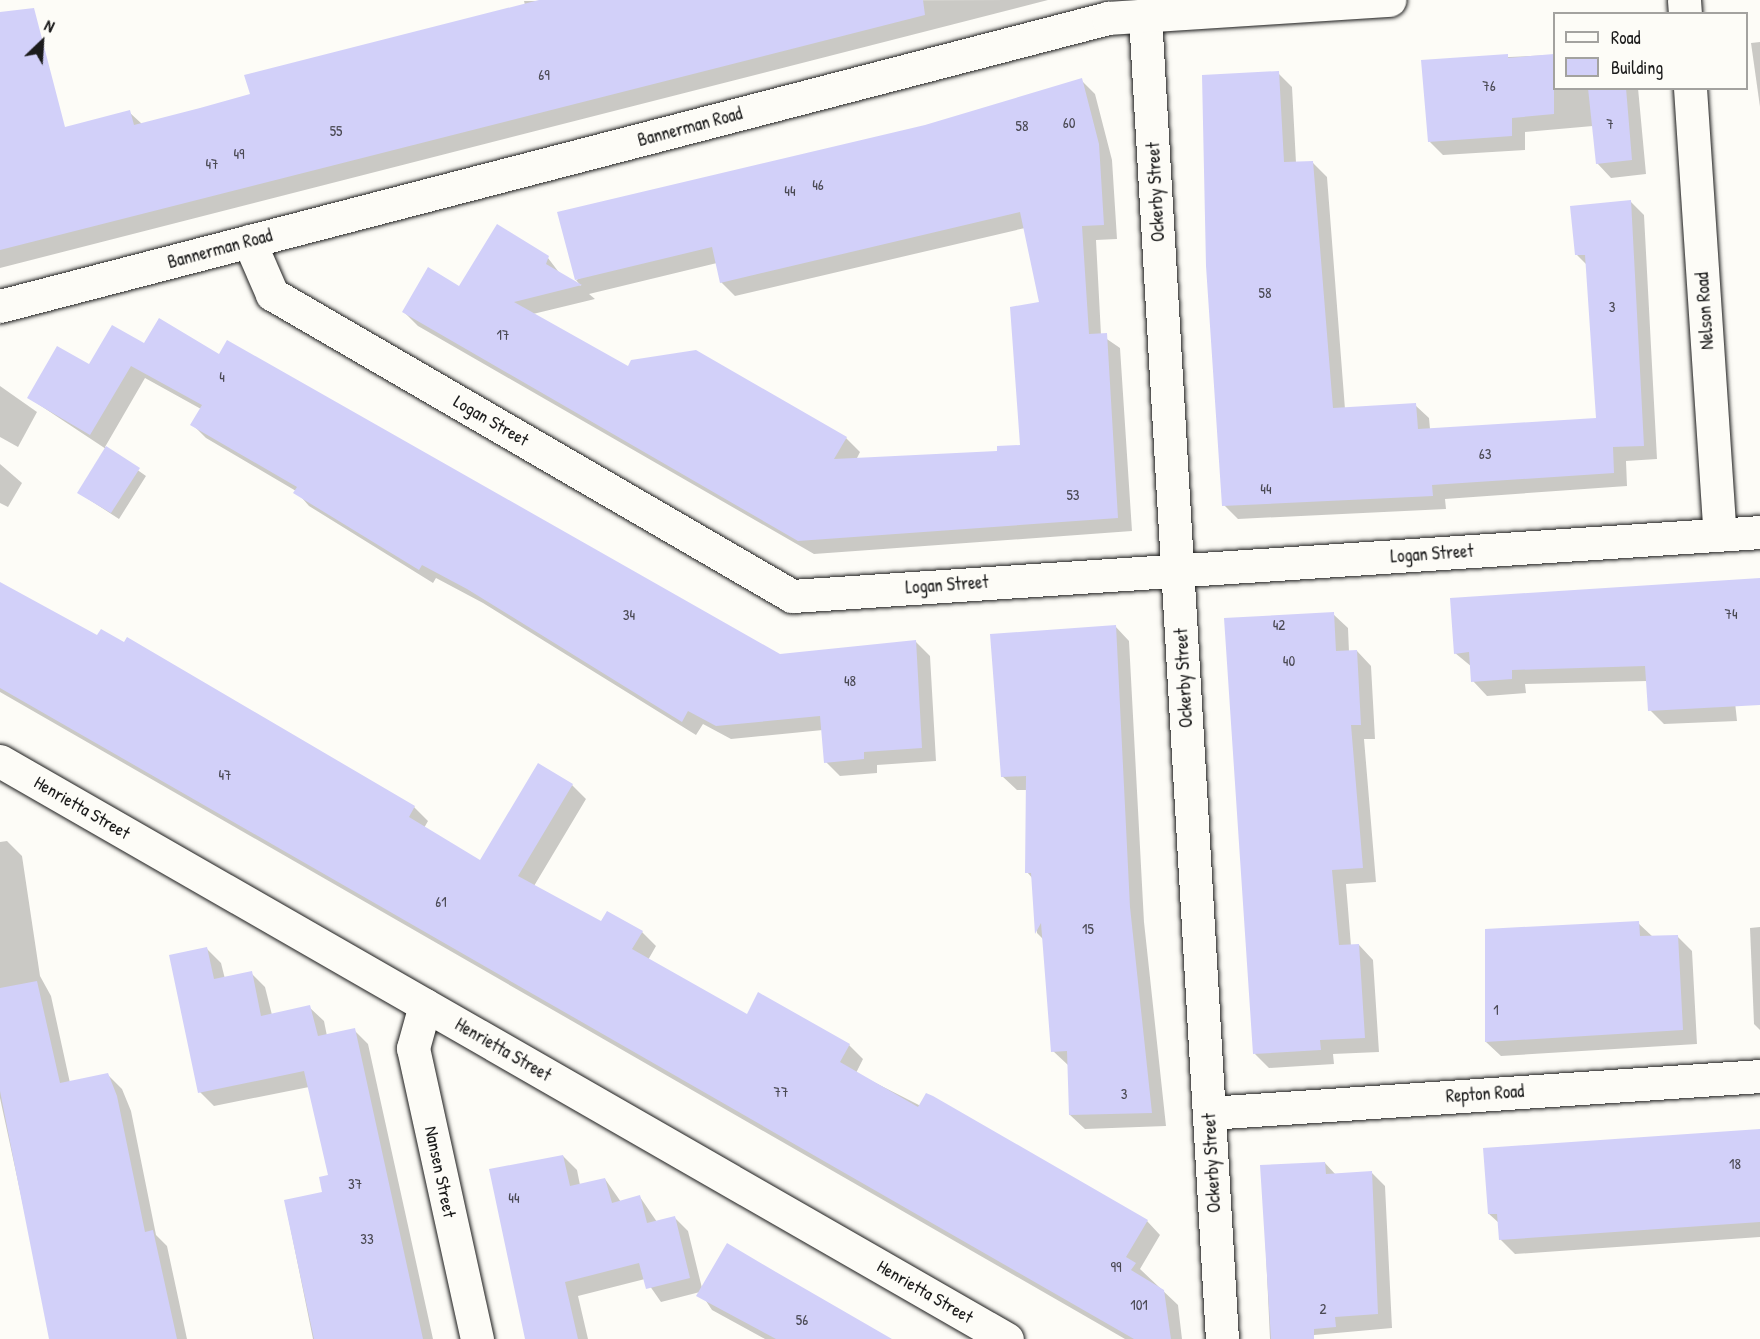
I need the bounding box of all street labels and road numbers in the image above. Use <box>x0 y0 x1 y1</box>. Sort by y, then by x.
street label: Bannerman Road <box>635 103 745 151</box>
street label: Ockerby Street <box>1143 142 1169 242</box>
street label: Bannerman Road <box>165 225 275 273</box>
street label: Nelson Road <box>1692 272 1718 350</box>
street label: Logan Street <box>450 391 532 451</box>
street label: Logan Street <box>1390 540 1474 568</box>
street label: Logan Street <box>905 571 989 599</box>
street label: Ockerby Street <box>1171 628 1197 728</box>
street label: Henrietta Street <box>30 772 134 844</box>
street label: Henrietta Street <box>451 1014 555 1086</box>
street label: Repton Road <box>1445 1080 1525 1108</box>
street label: Ockerby Street <box>1199 1113 1225 1213</box>
street label: Nansen Street <box>420 1124 460 1220</box>
street label: Henrietta Street <box>873 1256 977 1328</box>

